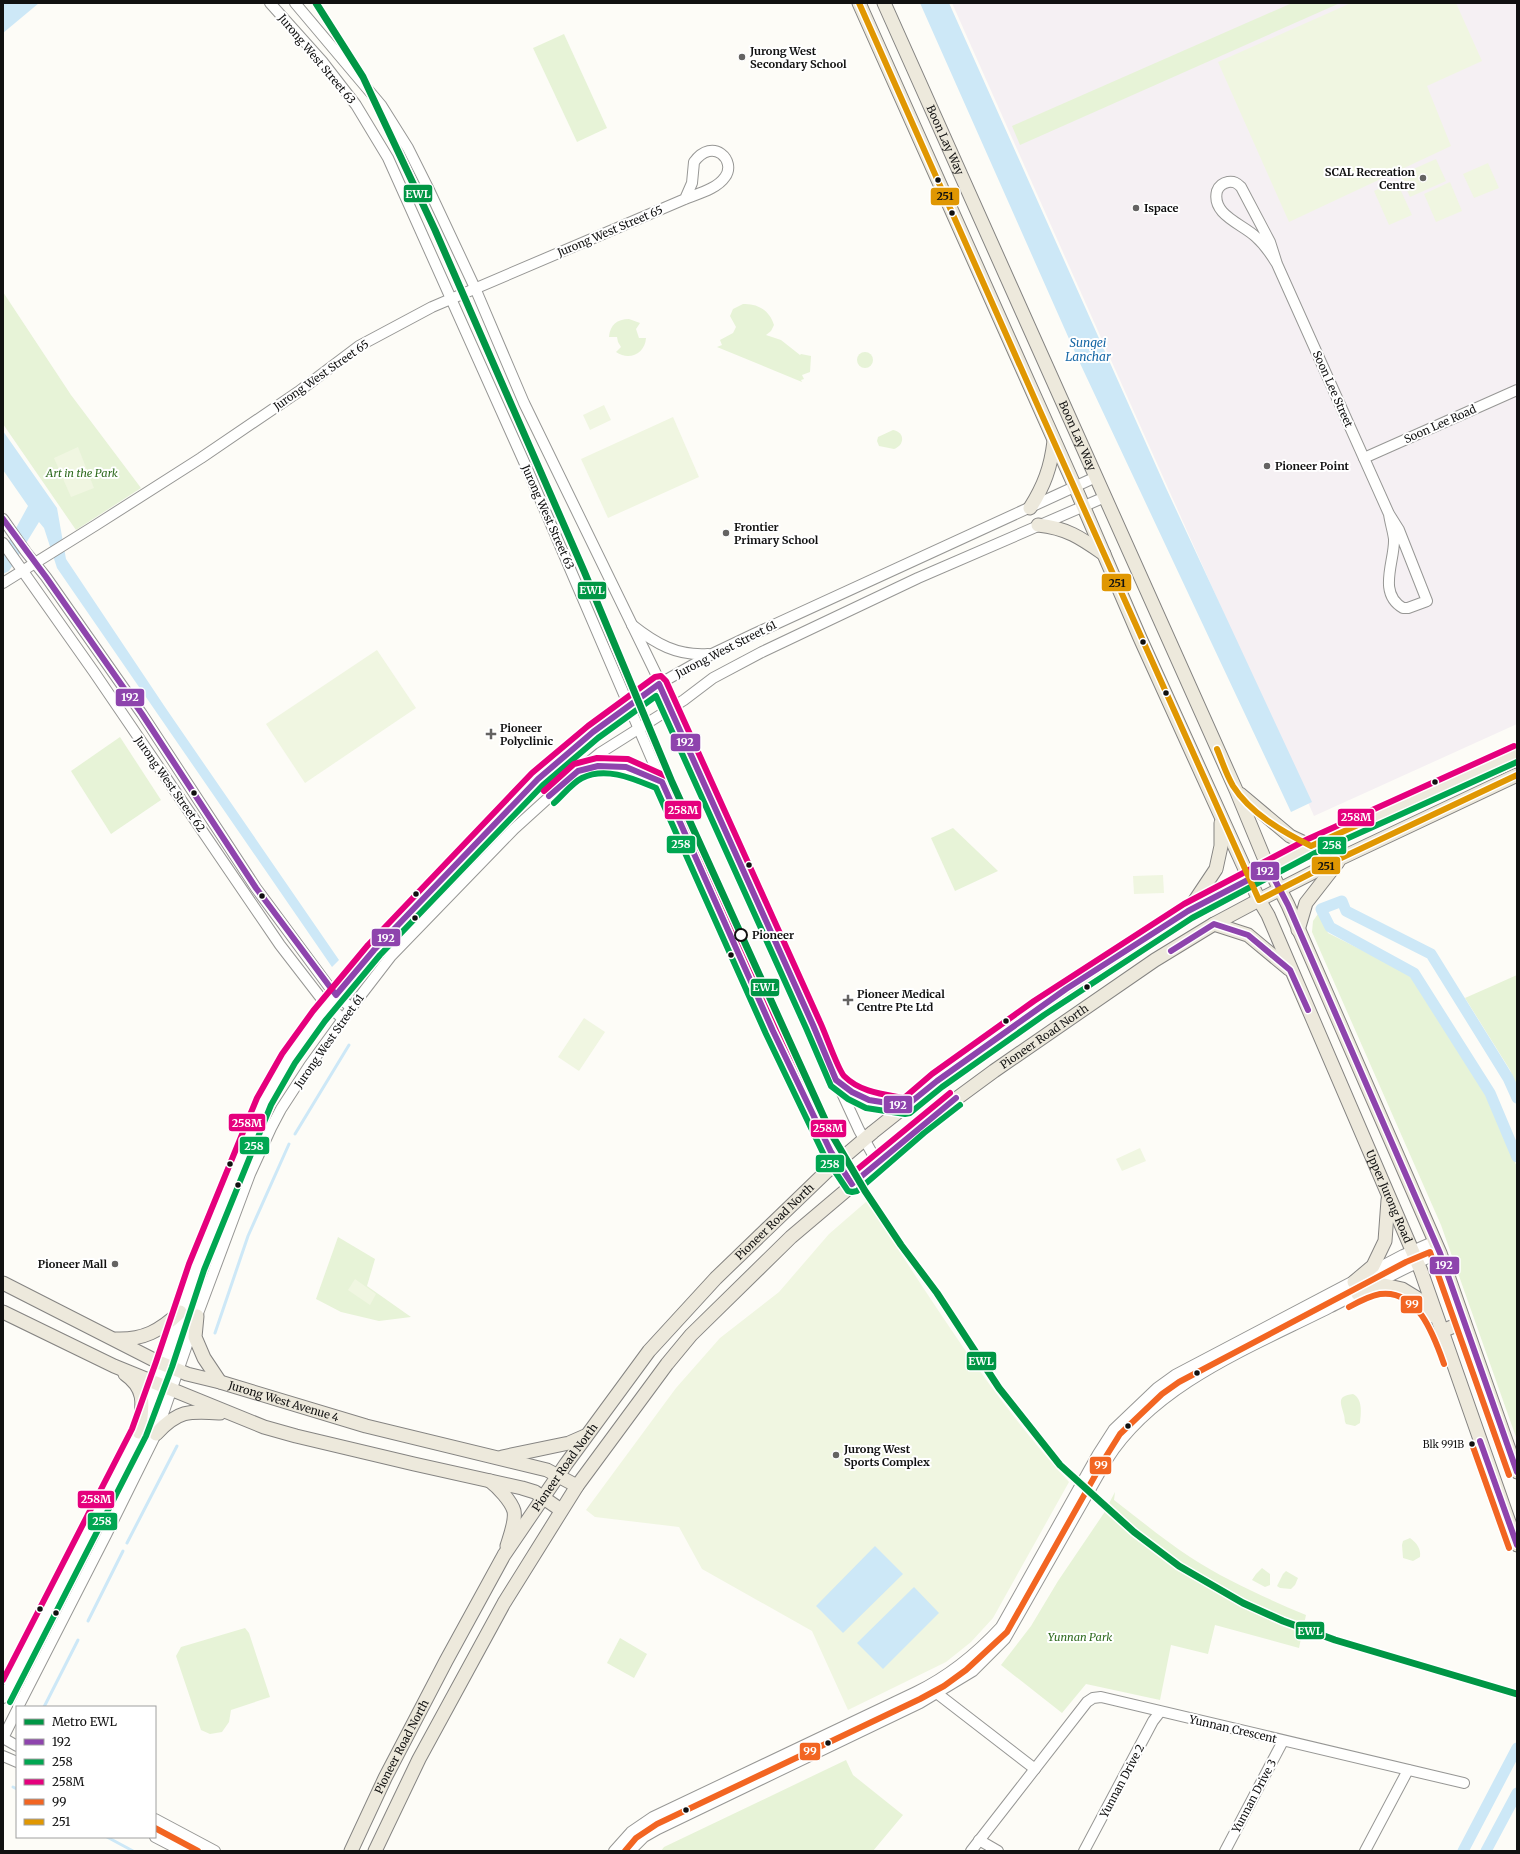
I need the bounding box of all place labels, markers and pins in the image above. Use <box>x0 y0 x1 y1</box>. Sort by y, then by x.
place label: Jurong West Secondary School <box>749 44 847 71</box>
marker: Jurong West Secondary School <box>737 52 747 62</box>
place label: SCAL Recreation Centre <box>1325 165 1416 192</box>
marker: SCAL Recreation Centre <box>1418 173 1428 183</box>
unlabelled marker <box>933 175 943 185</box>
place label: Ispace <box>1144 201 1179 215</box>
marker: Ispace <box>1131 203 1141 213</box>
unlabelled marker <box>947 208 957 218</box>
place label: Pioneer Point <box>1275 459 1350 473</box>
marker: Pioneer Point <box>1262 461 1272 471</box>
place label: Frontier Primary School <box>734 520 819 547</box>
marker: Frontier Primary School <box>721 528 731 538</box>
unlabelled marker <box>1138 637 1148 647</box>
unlabelled marker <box>1161 688 1171 698</box>
place label: Pioneer Polyclinic <box>500 721 554 748</box>
marker: Pioneer Polyclinic <box>485 728 497 740</box>
unlabelled marker <box>1430 777 1440 787</box>
unlabelled marker <box>189 788 199 798</box>
unlabelled marker <box>744 860 754 870</box>
unlabelled marker <box>411 889 421 899</box>
unlabelled marker <box>257 891 267 901</box>
unlabelled marker <box>410 913 420 923</box>
marker: Pioneer <box>734 928 748 942</box>
place label: Pioneer <box>752 928 794 942</box>
unlabelled marker <box>726 950 736 960</box>
unlabelled marker <box>1082 982 1092 992</box>
place label: Pioneer Medical Centre Pte Ltd <box>857 987 945 1014</box>
marker: Pioneer Medical Centre Pte Ltd <box>842 994 854 1006</box>
unlabelled marker <box>1001 1016 1011 1026</box>
unlabelled marker <box>225 1159 235 1169</box>
unlabelled marker <box>233 1180 243 1190</box>
place label: Pioneer Mall <box>38 1257 107 1271</box>
marker: Pioneer Mall <box>110 1259 120 1269</box>
unlabelled marker <box>1192 1368 1202 1378</box>
unlabelled marker <box>1123 1421 1133 1431</box>
place label: Blk 991B <box>1423 1438 1464 1451</box>
marker: Blk 991B <box>1467 1439 1477 1449</box>
place label: Jurong West Sports Complex <box>843 1442 930 1469</box>
marker: Jurong West Sports Complex <box>831 1450 841 1460</box>
unlabelled marker <box>35 1604 45 1614</box>
unlabelled marker <box>51 1608 61 1618</box>
unlabelled marker <box>823 1738 833 1748</box>
unlabelled marker <box>681 1805 691 1815</box>

